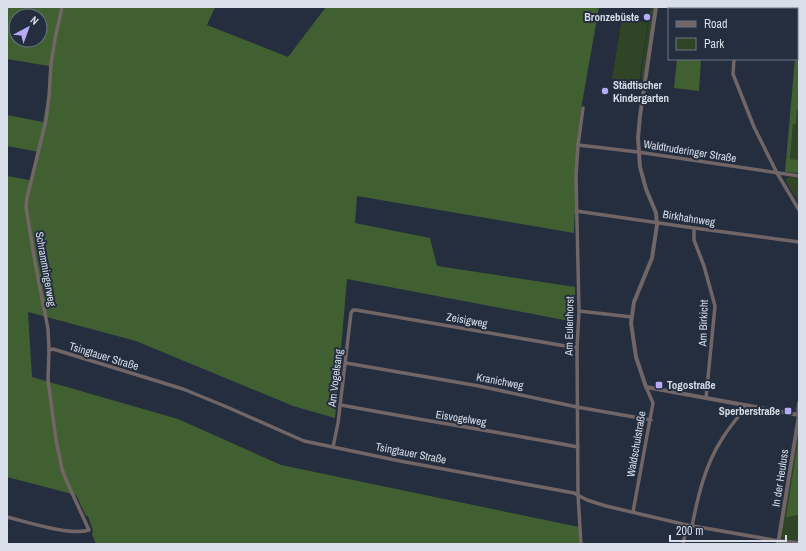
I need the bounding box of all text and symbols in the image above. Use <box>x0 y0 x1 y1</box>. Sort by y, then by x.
north arrow <box>8 8 48 48</box>
legend <box>668 8 798 60</box>
place label: Bronzebüste <box>584 10 639 24</box>
marker: Bronzebüste <box>642 12 652 22</box>
text: N <box>28 13 42 28</box>
text: Road <box>704 16 728 32</box>
text: Park <box>704 36 724 52</box>
place label: Städtischer Kindergarten <box>613 78 669 105</box>
marker: Städtischer Kindergarten <box>600 86 610 96</box>
street label: Waldtruderinger Straße <box>643 137 737 165</box>
street label: Birkhahnweg <box>662 207 716 229</box>
street label: Schrammingerweg <box>33 231 59 307</box>
street label: Am Eulenhorst <box>561 296 577 357</box>
street label: Am Birkicht <box>695 299 711 348</box>
street label: Zeisigweg <box>445 309 489 331</box>
street label: Tsingtauer Straße <box>68 339 140 373</box>
street label: Am Vogelsang <box>324 348 345 409</box>
street label: Kranichweg <box>475 370 525 392</box>
place label: Togostraße <box>667 378 715 392</box>
marker: Togostraße <box>654 380 664 390</box>
place label: Sperberstraße <box>719 404 780 418</box>
marker: Sperberstraße <box>783 406 793 416</box>
street label: Eisvogelweg <box>435 407 487 429</box>
street label: Waldschulstraße <box>623 410 649 478</box>
street label: Tsingtauer Straße <box>374 439 448 467</box>
street label: In der Heuluss <box>769 448 792 508</box>
scale bar <box>670 517 786 543</box>
text: 200 m <box>676 523 703 539</box>

